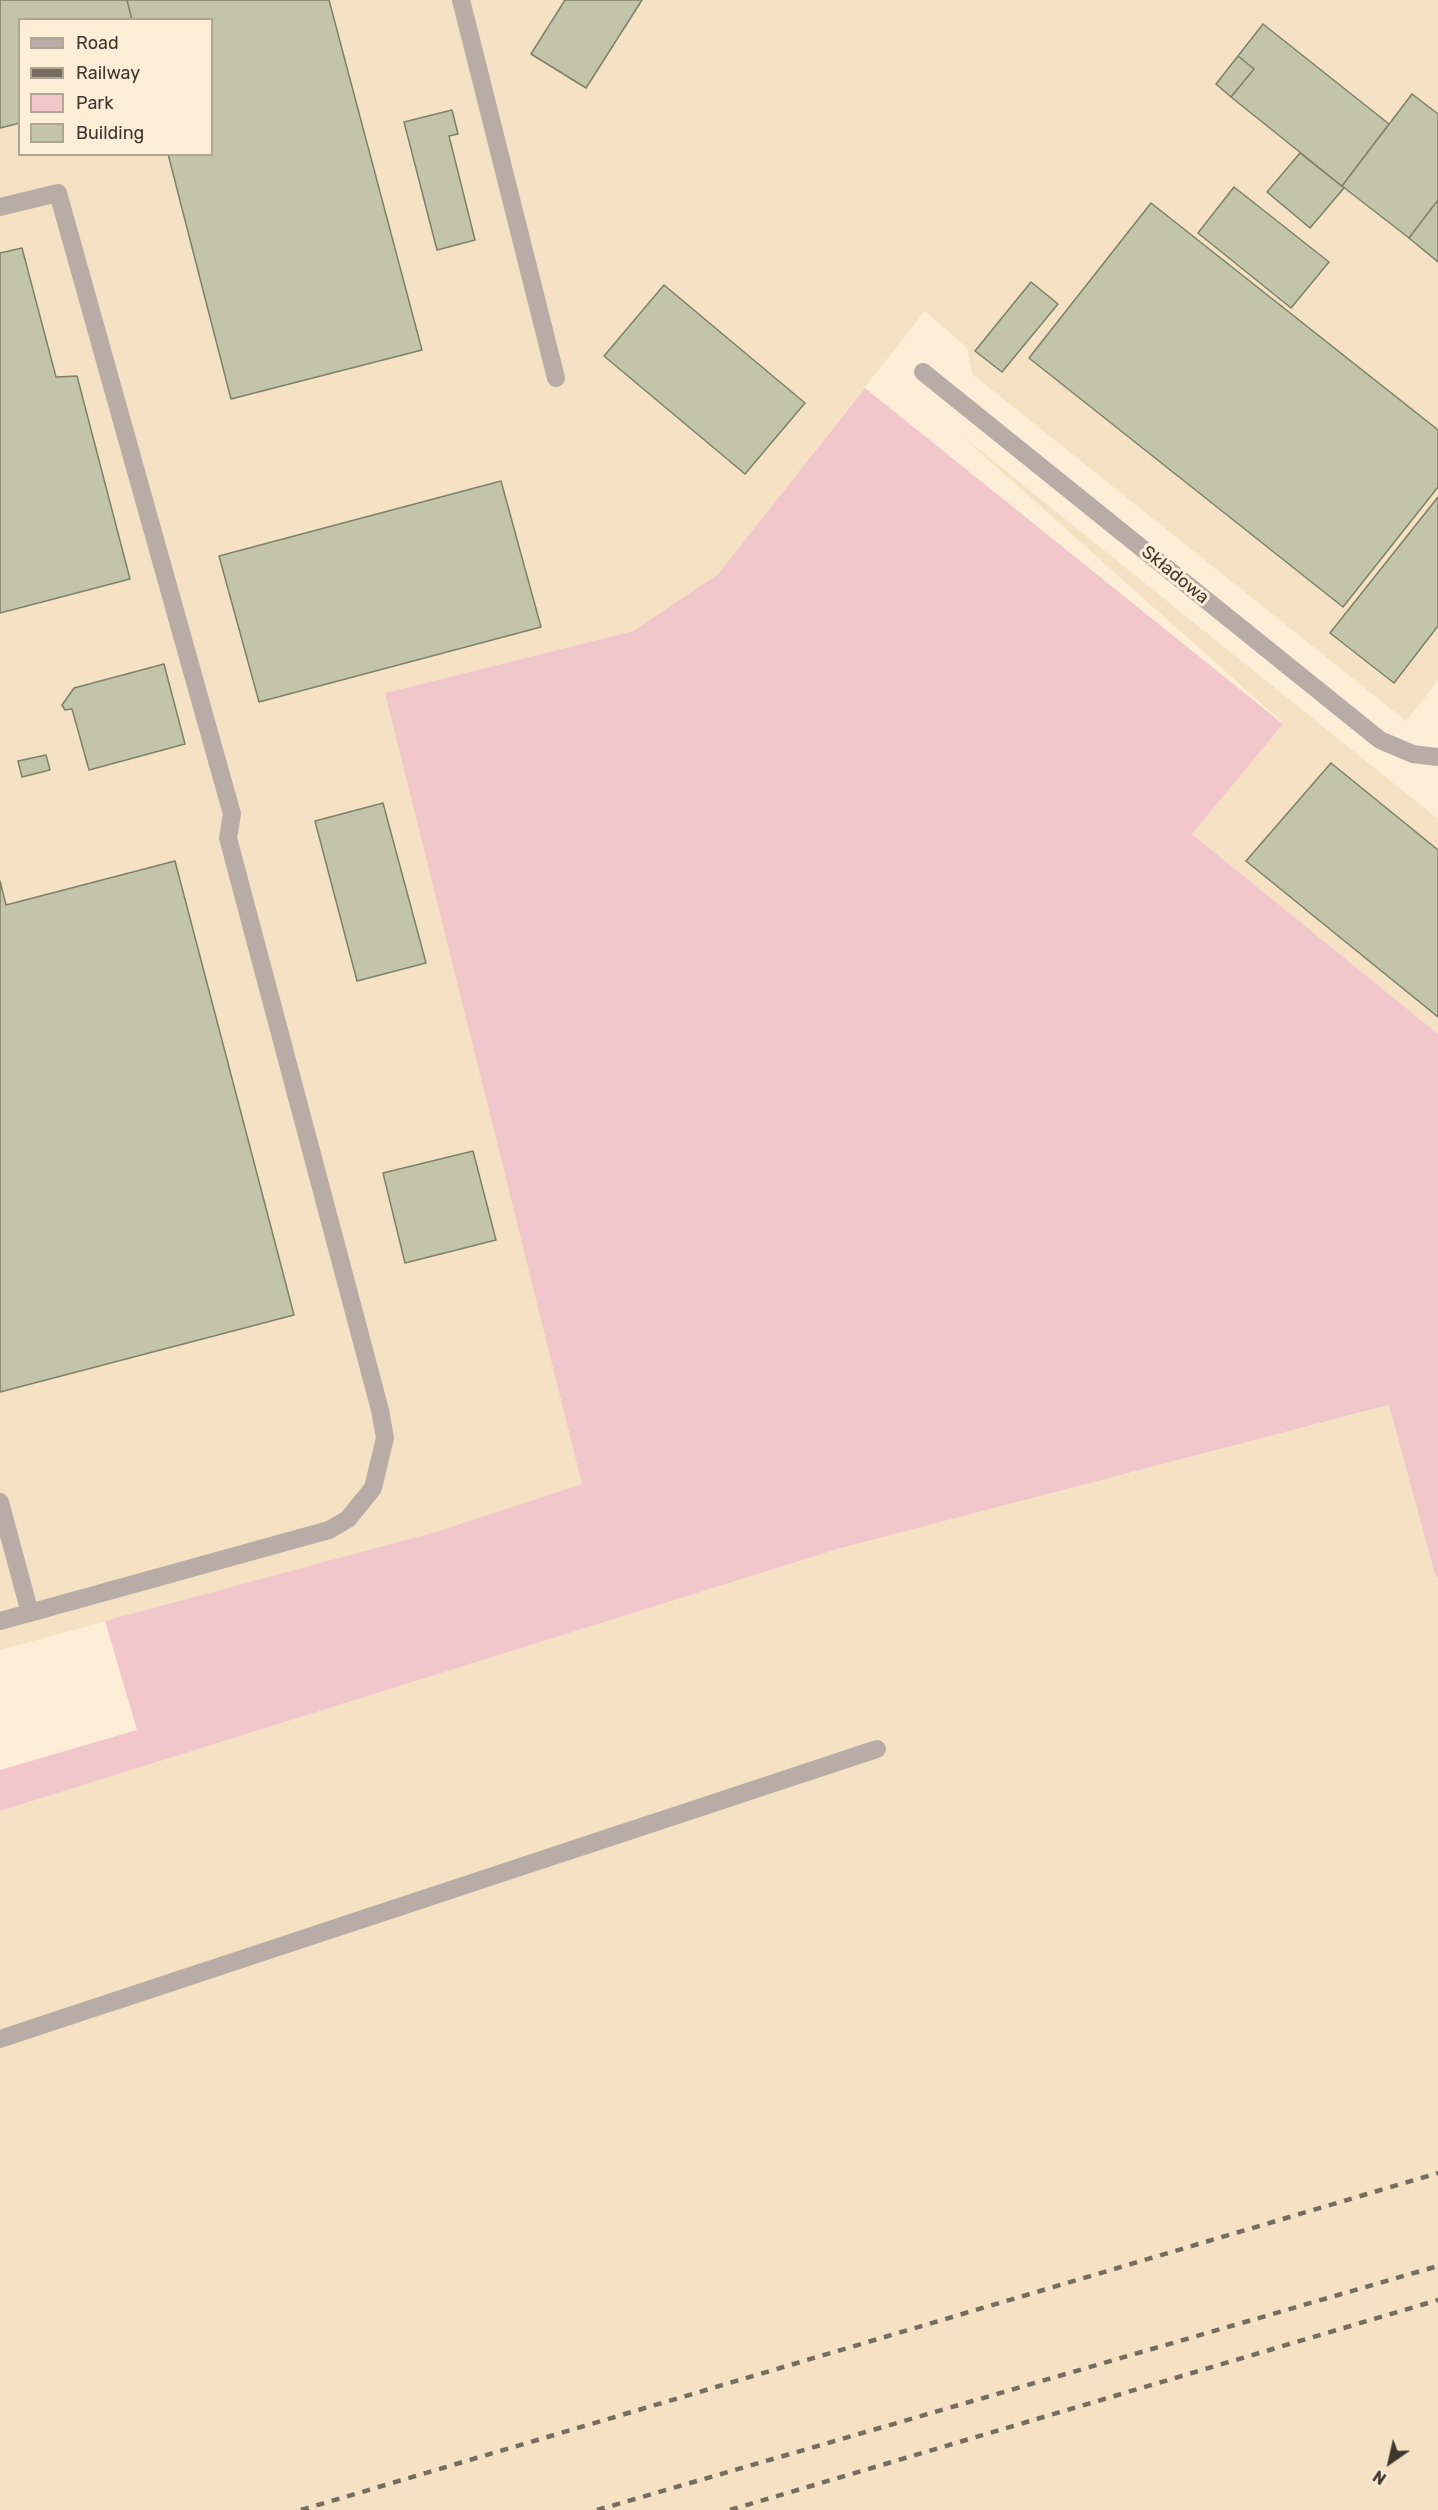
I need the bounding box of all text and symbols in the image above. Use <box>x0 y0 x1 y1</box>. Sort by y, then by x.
legend <box>18 18 213 156</box>
text: Road <box>76 32 119 54</box>
text: Railway <box>76 62 140 84</box>
text: Park <box>76 92 113 114</box>
text: Building <box>76 122 144 144</box>
street label: Składowa <box>1137 541 1213 609</box>
north arrow <box>1360 2432 1420 2492</box>
text: N <box>1370 2466 1390 2488</box>

